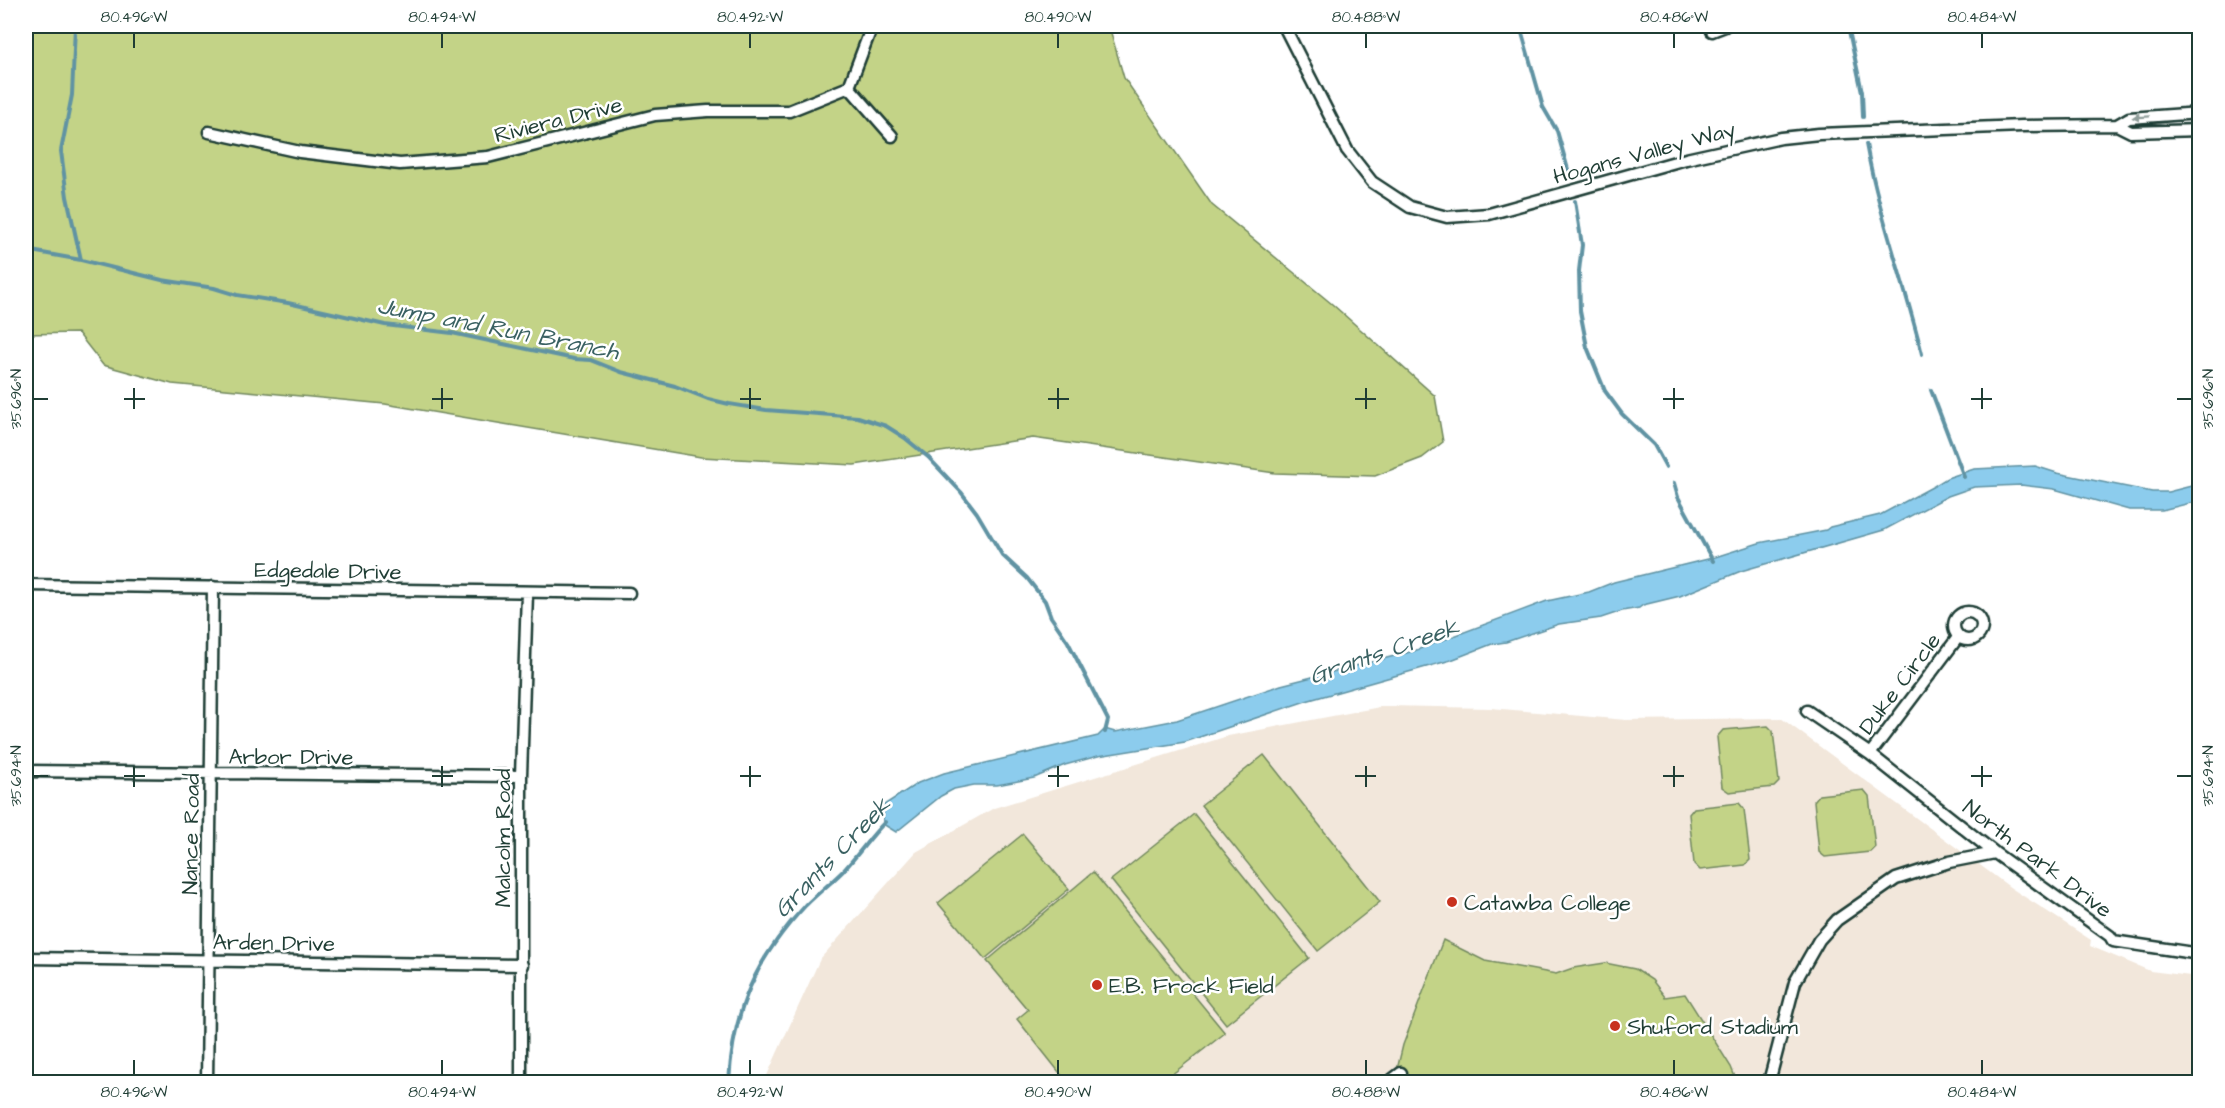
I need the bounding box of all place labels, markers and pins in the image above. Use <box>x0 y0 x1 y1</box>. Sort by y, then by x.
place label: Catawba College <box>1464 888 1631 920</box>
marker: Catawba College <box>1445 895 1459 909</box>
place label: E.B. Frock Field <box>1109 971 1274 1002</box>
marker: E.B. Frock Field <box>1090 978 1104 992</box>
place label: Shuford Stadium <box>1627 1012 1798 1043</box>
marker: Shuford Stadium <box>1608 1019 1622 1033</box>

